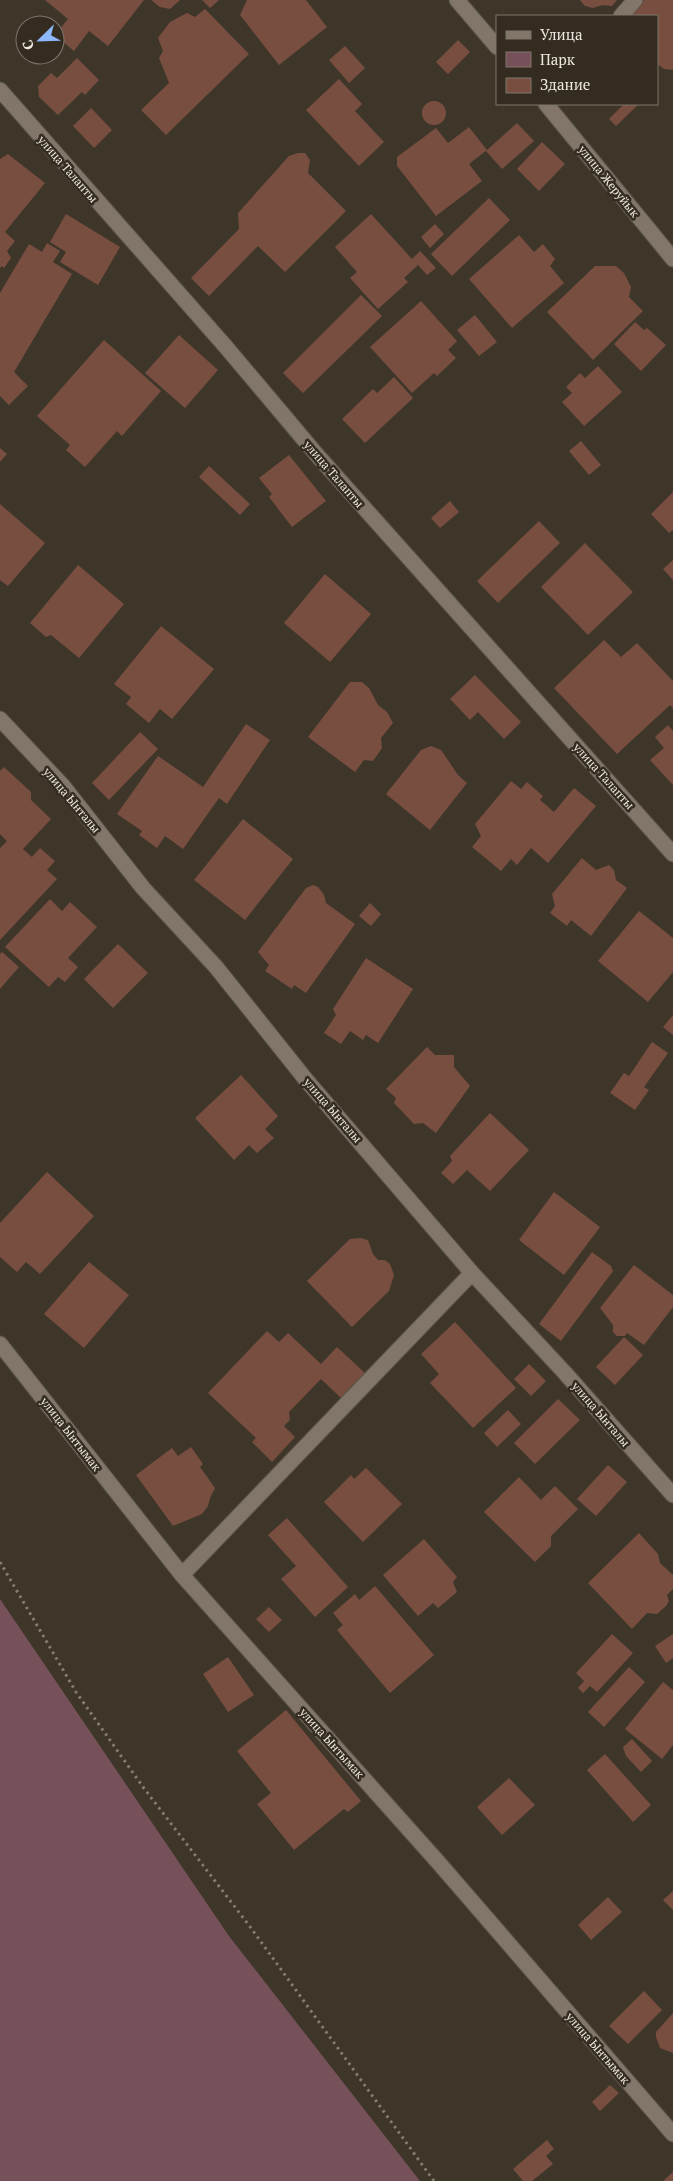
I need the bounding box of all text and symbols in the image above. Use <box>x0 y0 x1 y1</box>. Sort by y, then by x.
north arrow <box>15 15 65 65</box>
legend <box>496 15 658 105</box>
text: Улица <box>540 24 583 44</box>
text: С <box>17 37 38 53</box>
text: Парк <box>540 49 576 69</box>
text: Здание <box>540 74 590 94</box>
street label: улица Талапты <box>34 132 101 206</box>
street label: улица Жеруйык <box>575 141 643 220</box>
street label: улица Талапты <box>300 437 367 511</box>
street label: улица Талапты <box>570 739 638 812</box>
street label: улица Ынталы <box>40 763 104 836</box>
street label: улица Ынталы <box>300 1074 365 1145</box>
street label: улица Ынталы <box>568 1378 633 1449</box>
street label: улица Ынтымак <box>37 1393 105 1474</box>
street label: улица Ынтымак <box>296 1704 368 1782</box>
street label: улица Ынтымак <box>562 2008 633 2087</box>

